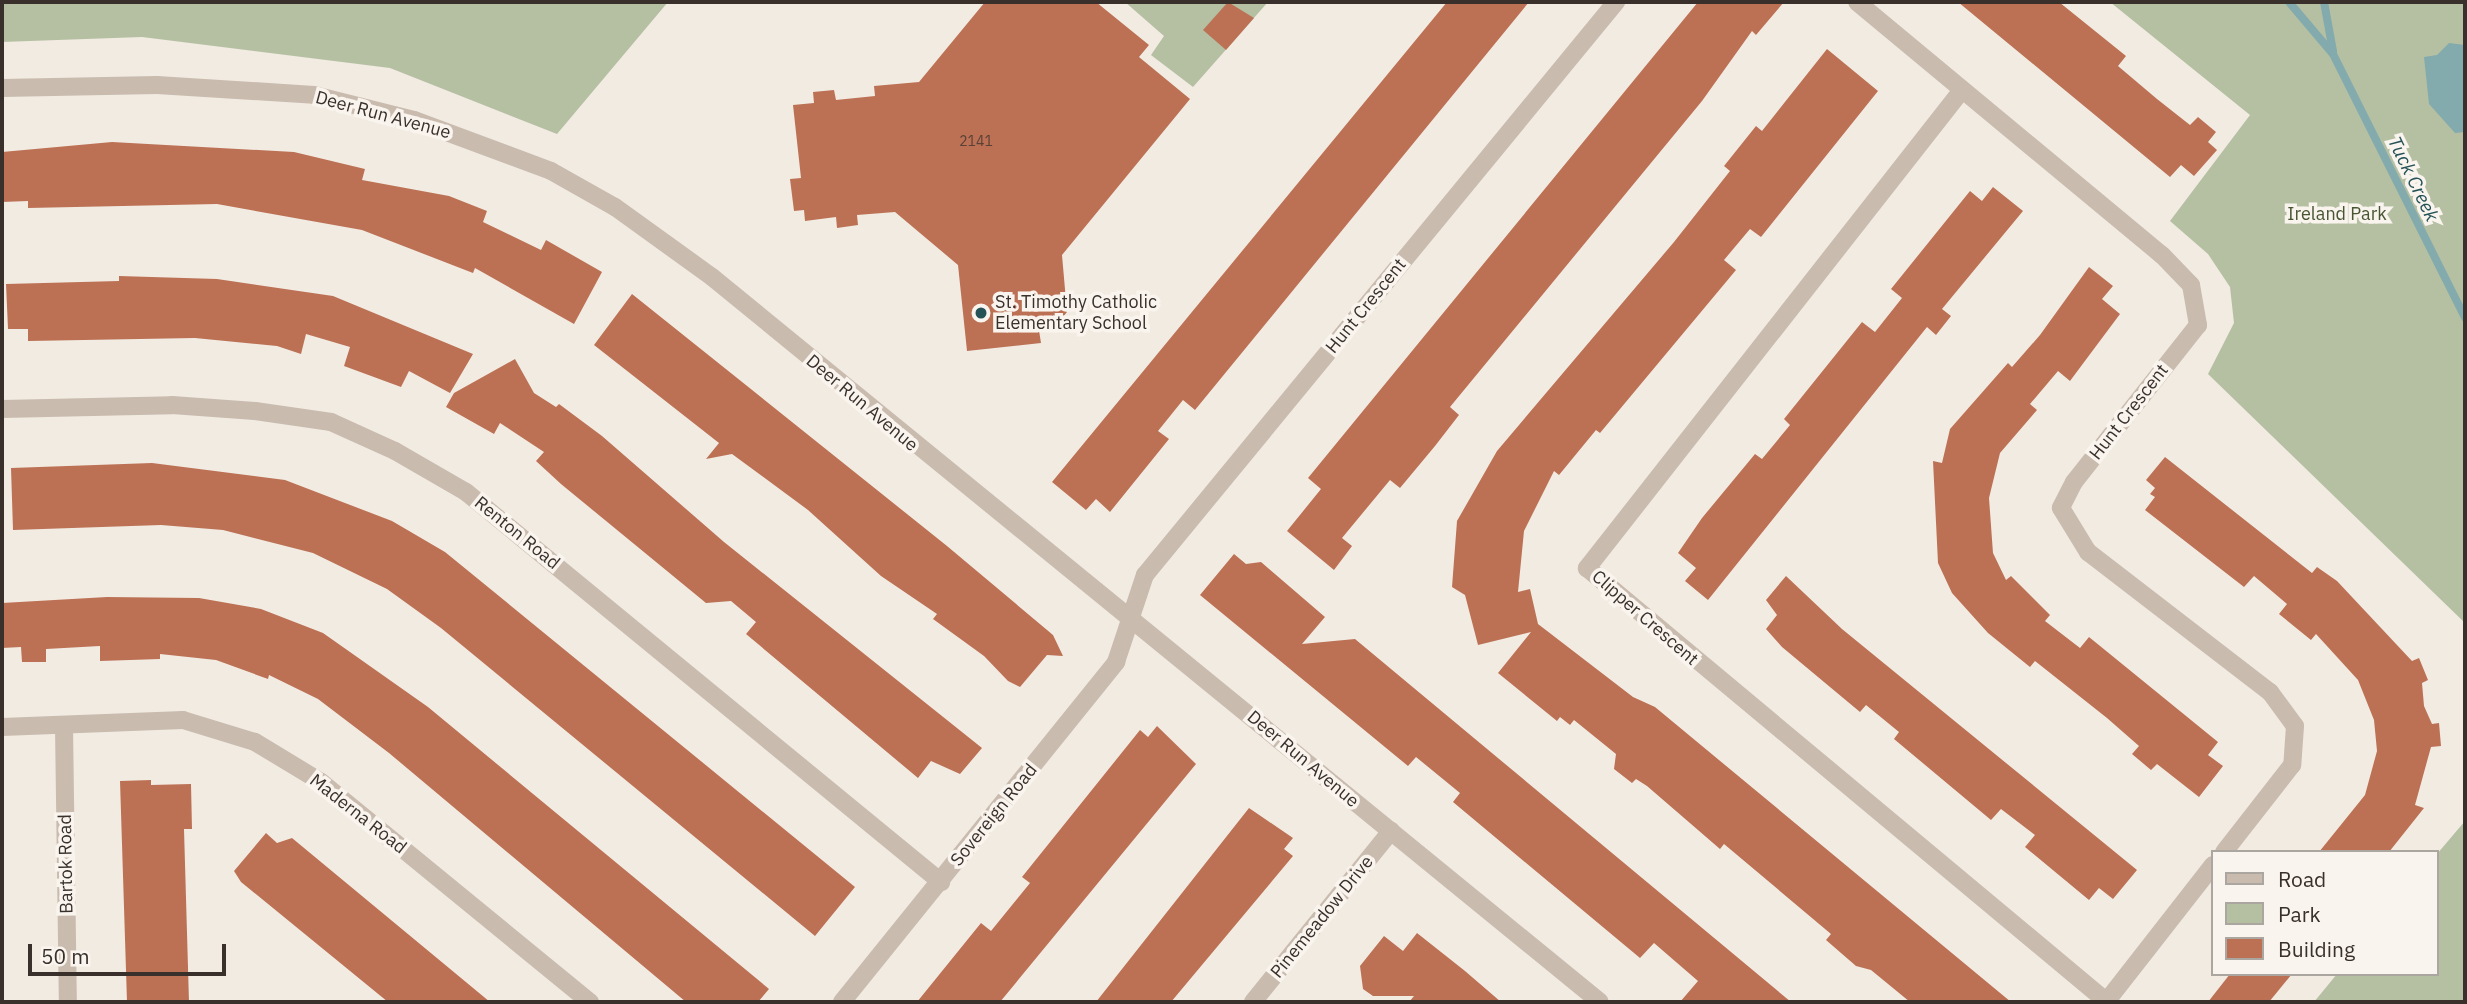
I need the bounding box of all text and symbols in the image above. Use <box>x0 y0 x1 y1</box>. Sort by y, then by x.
street label: Deer Run Avenue <box>313 87 453 143</box>
house number: 2141 <box>959 133 993 149</box>
water label: Tuck Creek <box>2383 133 2443 225</box>
park label: Ireland Park <box>2287 203 2387 225</box>
street label: Hunt Crescent <box>1321 254 1411 358</box>
place label: St. Timothy Catholic Elementary School <box>995 292 1157 334</box>
marker: St. Timothy Catholic Elementary School <box>973 305 989 321</box>
street label: Deer Run Avenue <box>802 350 922 456</box>
street label: Hunt Crescent <box>2085 360 2173 464</box>
street label: Renton Road <box>470 492 564 574</box>
street label: Clipper Crescent <box>1587 566 1703 670</box>
street label: Deer Run Avenue <box>1243 706 1363 812</box>
street label: Sovereign Road <box>946 760 1042 870</box>
street label: Maderna Road <box>305 770 411 858</box>
street label: Bartok Road <box>54 814 78 914</box>
legend <box>2212 850 2439 976</box>
street label: Pinemeadow Drive <box>1266 852 1378 982</box>
text: Road <box>2278 865 2326 893</box>
text: Park <box>2278 900 2321 928</box>
scale bar <box>32 930 229 974</box>
text: Building <box>2278 935 2355 963</box>
text: 50 m <box>41 942 90 970</box>

